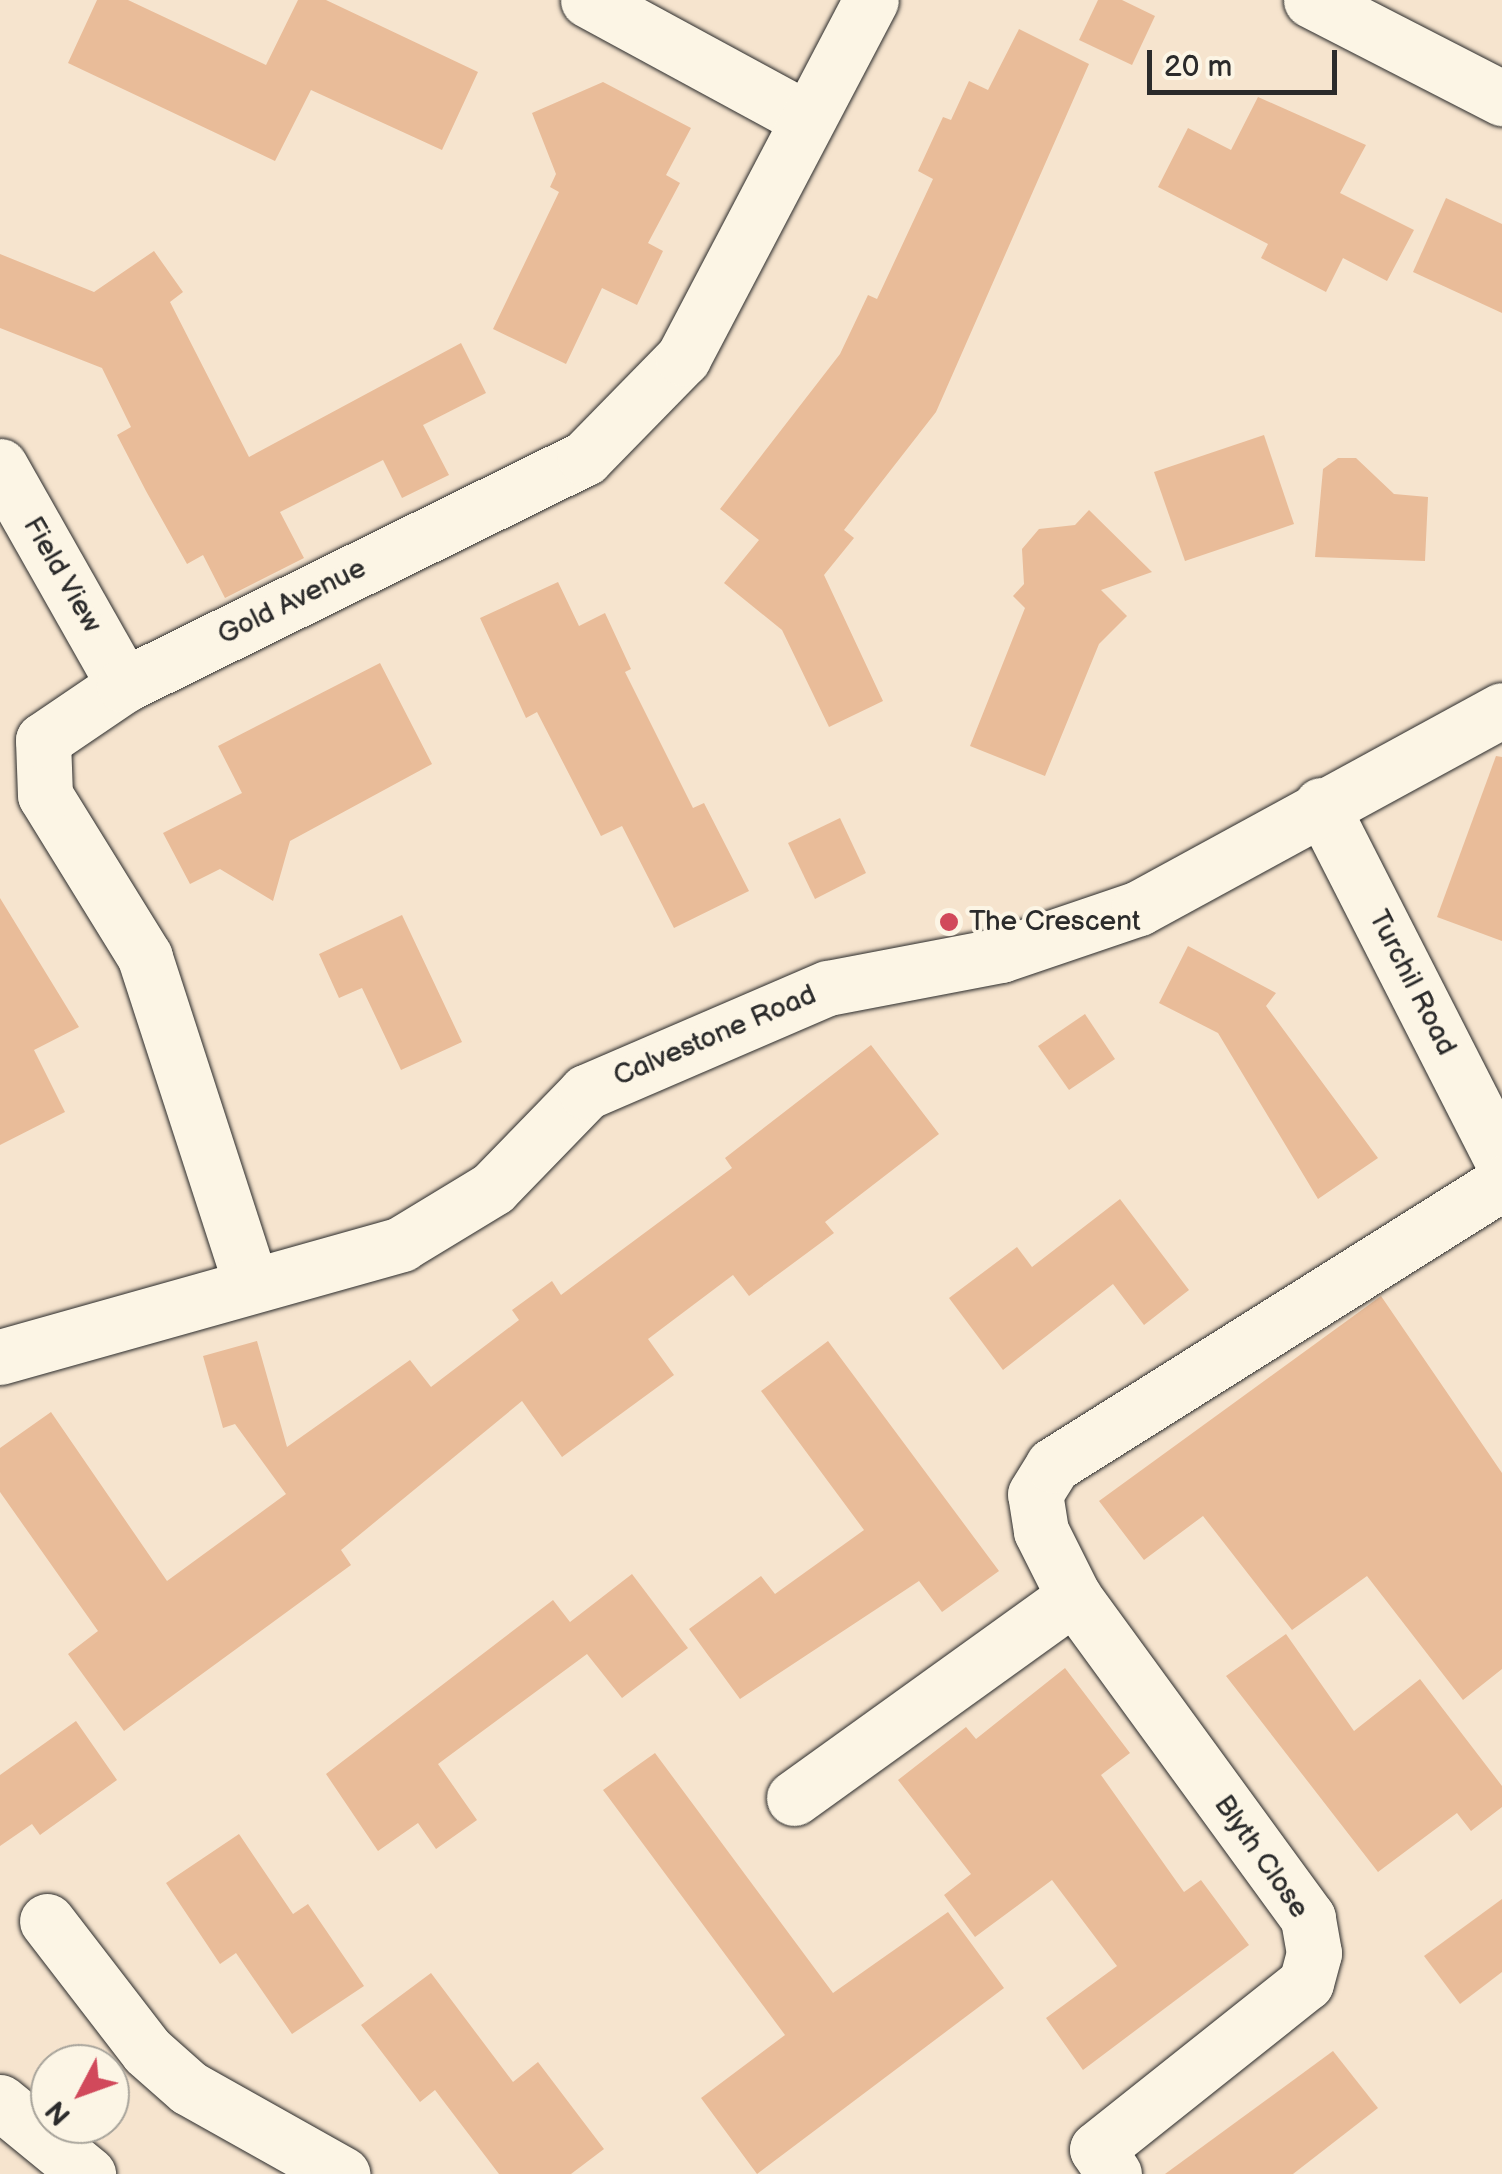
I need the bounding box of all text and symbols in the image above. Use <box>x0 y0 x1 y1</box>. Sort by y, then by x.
scale bar <box>1152 30 1342 92</box>
text: 20 m <box>1164 49 1232 85</box>
street label: Field View <box>15 511 109 639</box>
street label: Gold Avenue <box>212 552 372 652</box>
place label: The Crescent <box>969 905 1141 939</box>
street label: Turchil Road <box>1361 905 1463 1061</box>
marker: The Crescent <box>938 911 960 933</box>
street label: Calvestone Road <box>609 978 821 1094</box>
street label: Blyth Close <box>1207 1789 1315 1925</box>
north arrow <box>30 2044 130 2144</box>
text: N <box>39 2094 78 2131</box>

